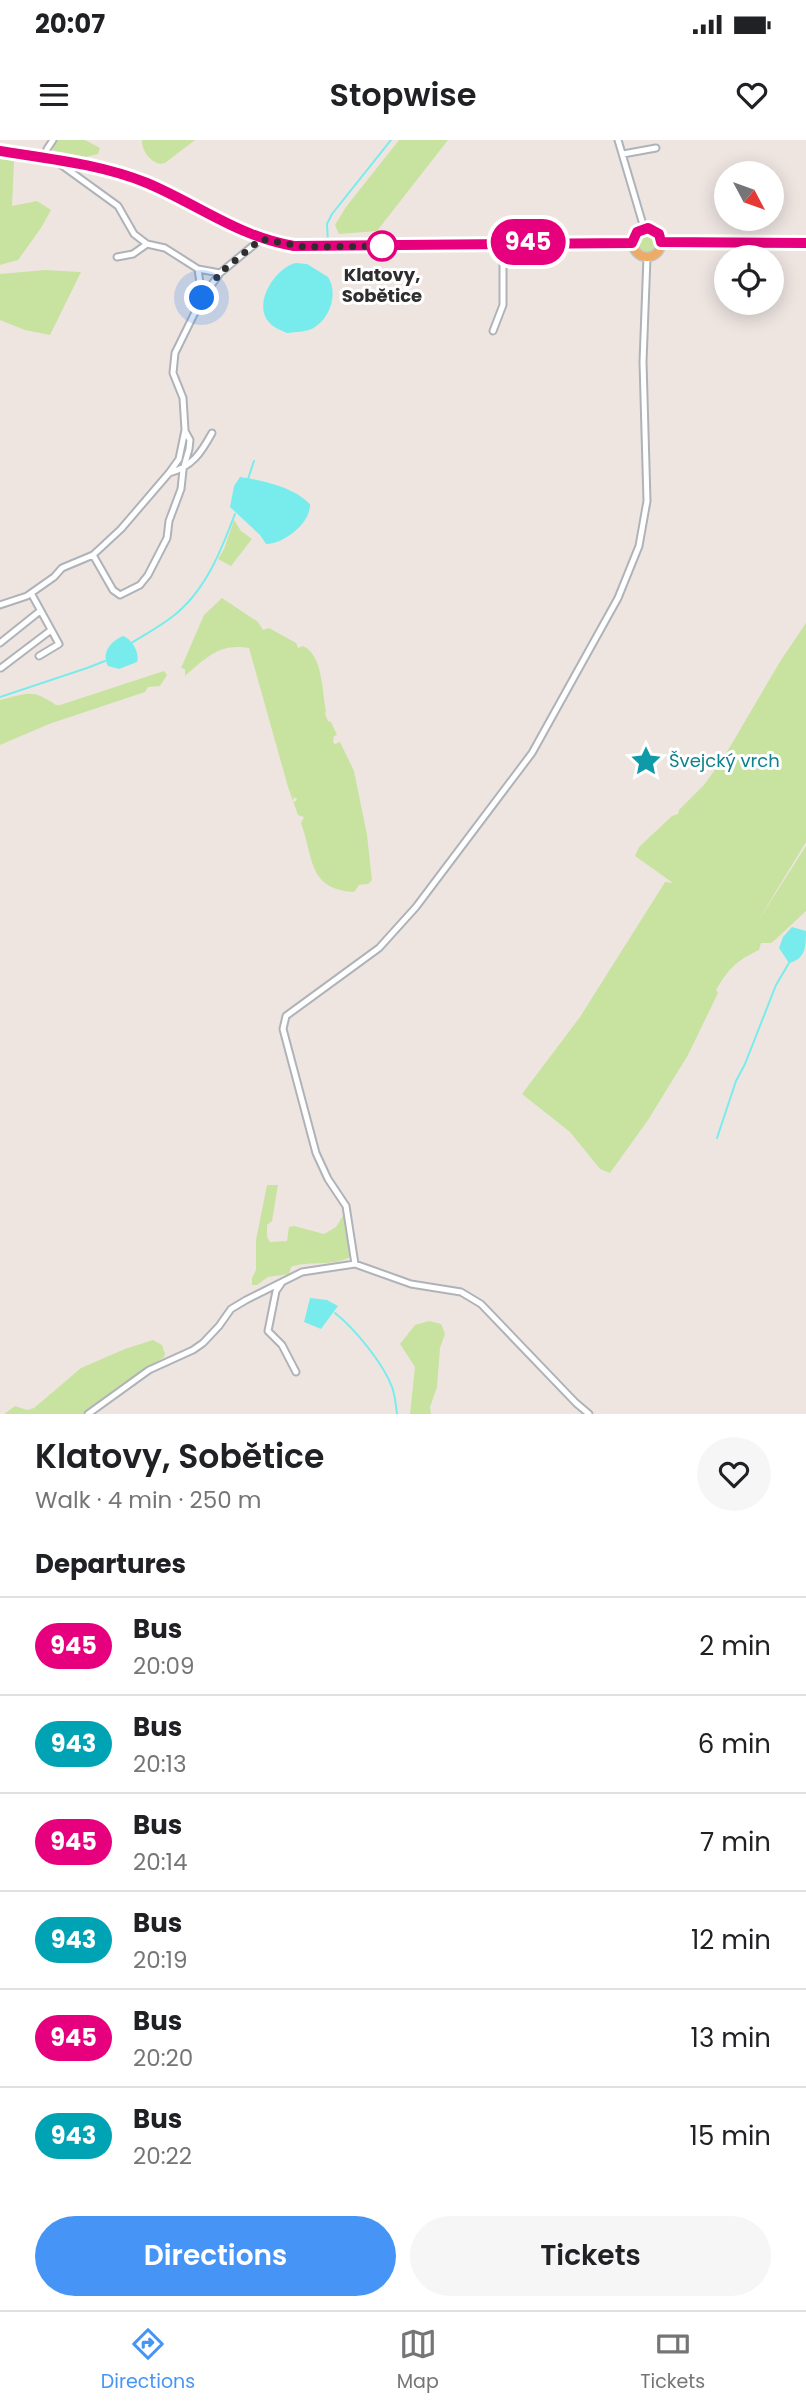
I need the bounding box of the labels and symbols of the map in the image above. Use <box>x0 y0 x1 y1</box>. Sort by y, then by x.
north arrow <box>714 161 784 231</box>
line badge: 945 <box>488 219 568 265</box>
marker: Klatovy, Sobětice <box>367 231 397 261</box>
place label: Klatovy, Sobětice <box>342 262 422 308</box>
your location <box>184 280 219 315</box>
place icon: Švejcký vrch <box>629 744 663 778</box>
place label: Švejcký vrch <box>669 748 780 773</box>

